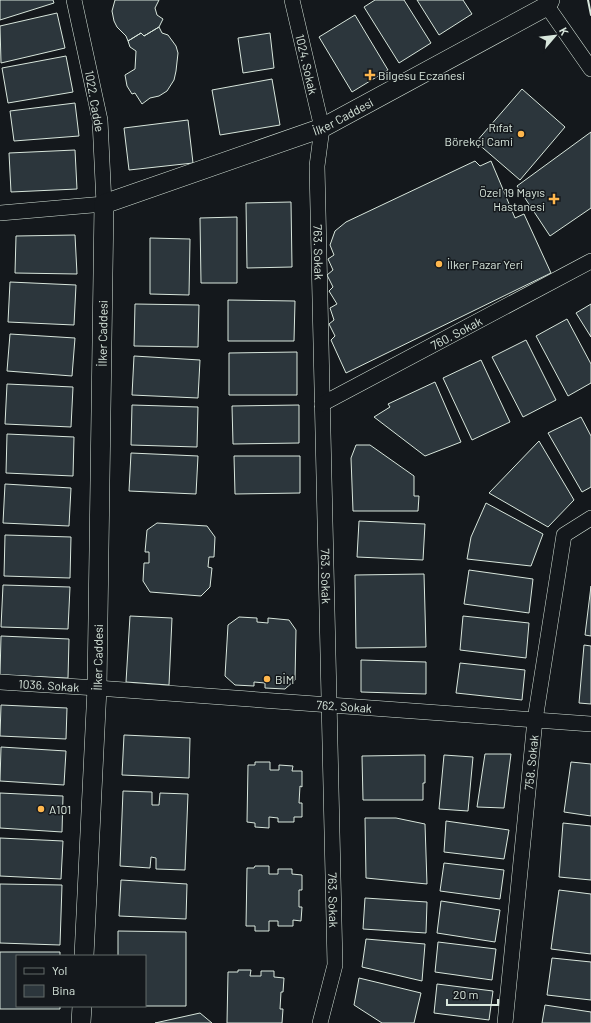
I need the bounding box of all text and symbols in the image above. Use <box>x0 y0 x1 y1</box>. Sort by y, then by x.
north arrow <box>535 16 575 56</box>
text: K <box>557 25 572 37</box>
street label: 1024. Sokak <box>293 33 321 96</box>
place label: Bilgesu Eczanesi <box>378 68 465 82</box>
street label: 1022. Cadde <box>83 69 107 133</box>
marker: Bilgesu Eczanesi <box>365 70 375 80</box>
street label: İlker Caddesi <box>311 95 375 138</box>
place label: Rıfat Börekçi Cami <box>445 120 513 148</box>
marker: Rıfat Börekçi Cami <box>516 129 526 139</box>
place label: Özel 19 Mayıs Hastanesi <box>479 185 545 213</box>
marker: Özel 19 Mayıs Hastanesi <box>548 193 560 205</box>
street label: 763. Sokak <box>311 224 327 280</box>
place label: İlker Pazar Yeri <box>447 257 523 271</box>
marker: İlker Pazar Yeri <box>434 259 444 269</box>
street label: İlker Caddesi <box>95 300 110 367</box>
street label: 760. Sokak <box>428 313 484 352</box>
street label: 763. Sokak <box>319 548 334 604</box>
street label: İlker Caddesi <box>90 624 105 691</box>
place label: BİM <box>275 672 294 686</box>
marker: BİM <box>262 674 272 684</box>
street label: 1036. Sokak <box>18 676 80 694</box>
street label: 762. Sokak <box>316 697 372 715</box>
street label: 758. Sokak <box>521 734 541 791</box>
place label: A101 <box>49 802 71 816</box>
marker: A101 <box>36 804 46 814</box>
street label: 763. Sokak <box>326 872 341 928</box>
legend <box>16 955 146 1007</box>
text: Yol <box>52 963 67 977</box>
scale bar <box>447 981 498 1007</box>
text: Bina <box>52 983 75 997</box>
text: 20 m <box>453 987 479 1001</box>

